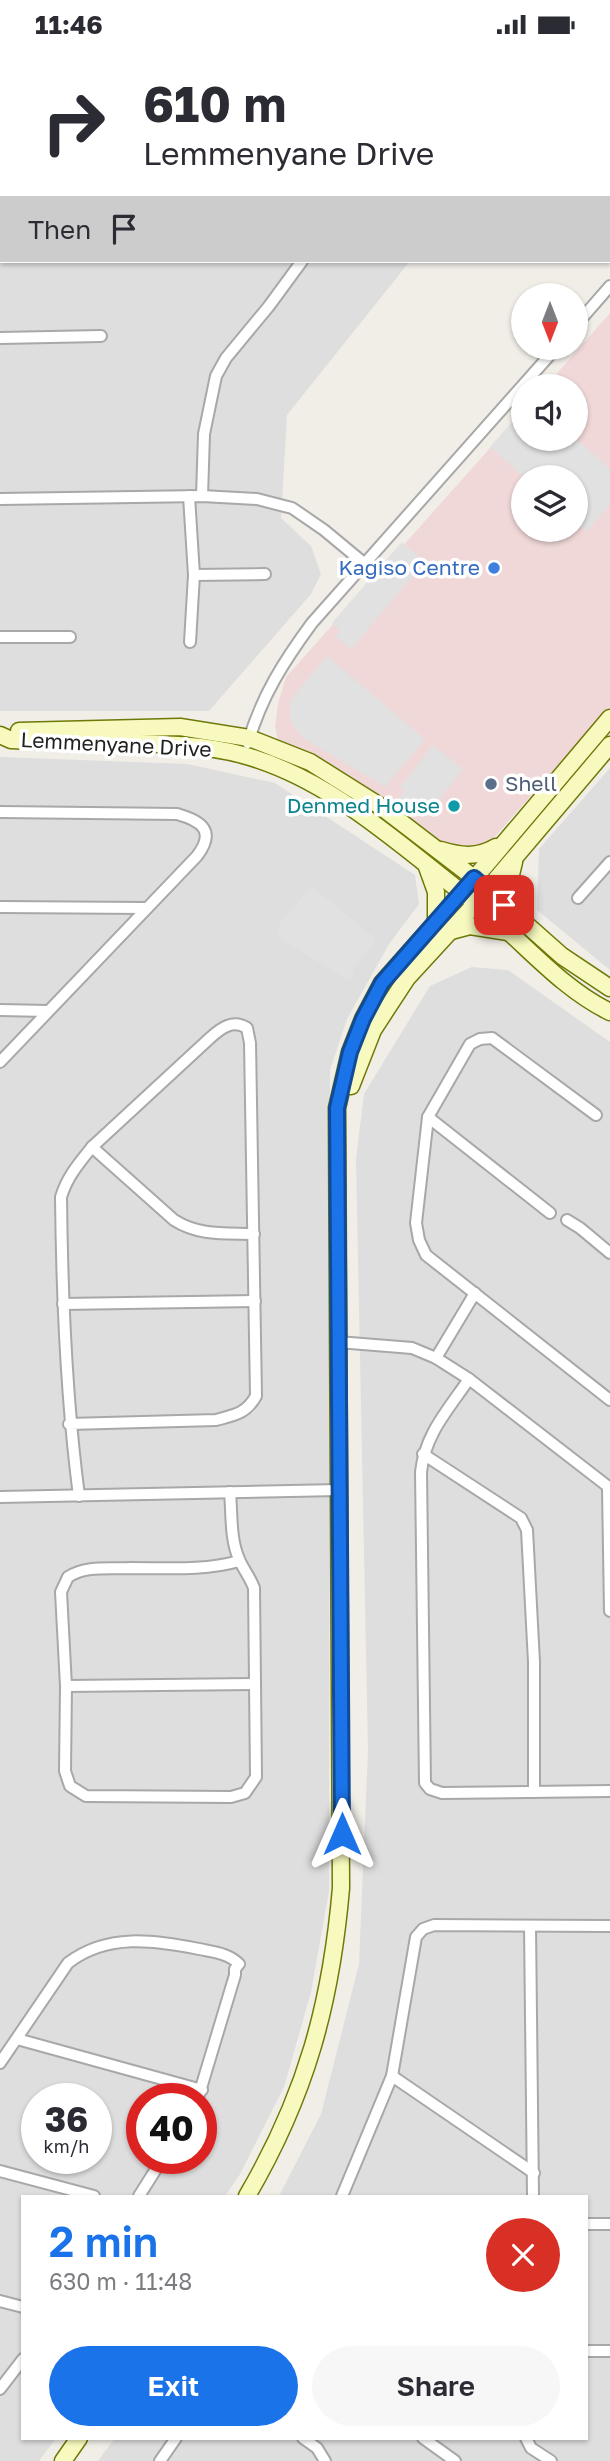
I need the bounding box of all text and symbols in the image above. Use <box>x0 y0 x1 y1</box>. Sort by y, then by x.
text: 11:46 <box>35 9 103 40</box>
text: 610 m <box>143 74 286 133</box>
icon: right <box>28 77 119 168</box>
text: Lemmenyane Drive <box>143 134 434 172</box>
icon: arrive <box>105 210 143 248</box>
text: Then <box>28 214 91 245</box>
north arrow <box>511 283 588 361</box>
map controls <box>511 283 588 542</box>
button: sound <box>511 374 588 451</box>
button: layers <box>511 465 588 542</box>
place label: Kagiso Centre <box>339 554 480 580</box>
marker: Kagiso Centre <box>486 560 502 576</box>
street label: Lemmenyane Drive <box>20 726 212 762</box>
place label: Shell <box>505 770 557 796</box>
marker: Shell <box>483 776 499 792</box>
place label: Denmed House <box>287 792 440 818</box>
marker: Denmed House <box>446 798 462 814</box>
pin <box>474 875 534 935</box>
icon: arrive <box>485 886 523 924</box>
position arrow <box>305 1797 379 1871</box>
speed limit sign: 40 <box>126 2083 217 2174</box>
text: 36 <box>45 2098 88 2140</box>
text: km/h <box>44 2135 89 2157</box>
text: 2 min <box>49 2216 158 2266</box>
button: close <box>486 2218 560 2292</box>
text: 630 m · 11:48 <box>49 2267 192 2295</box>
button: Exit <box>49 2346 298 2426</box>
button: Share <box>312 2346 560 2426</box>

